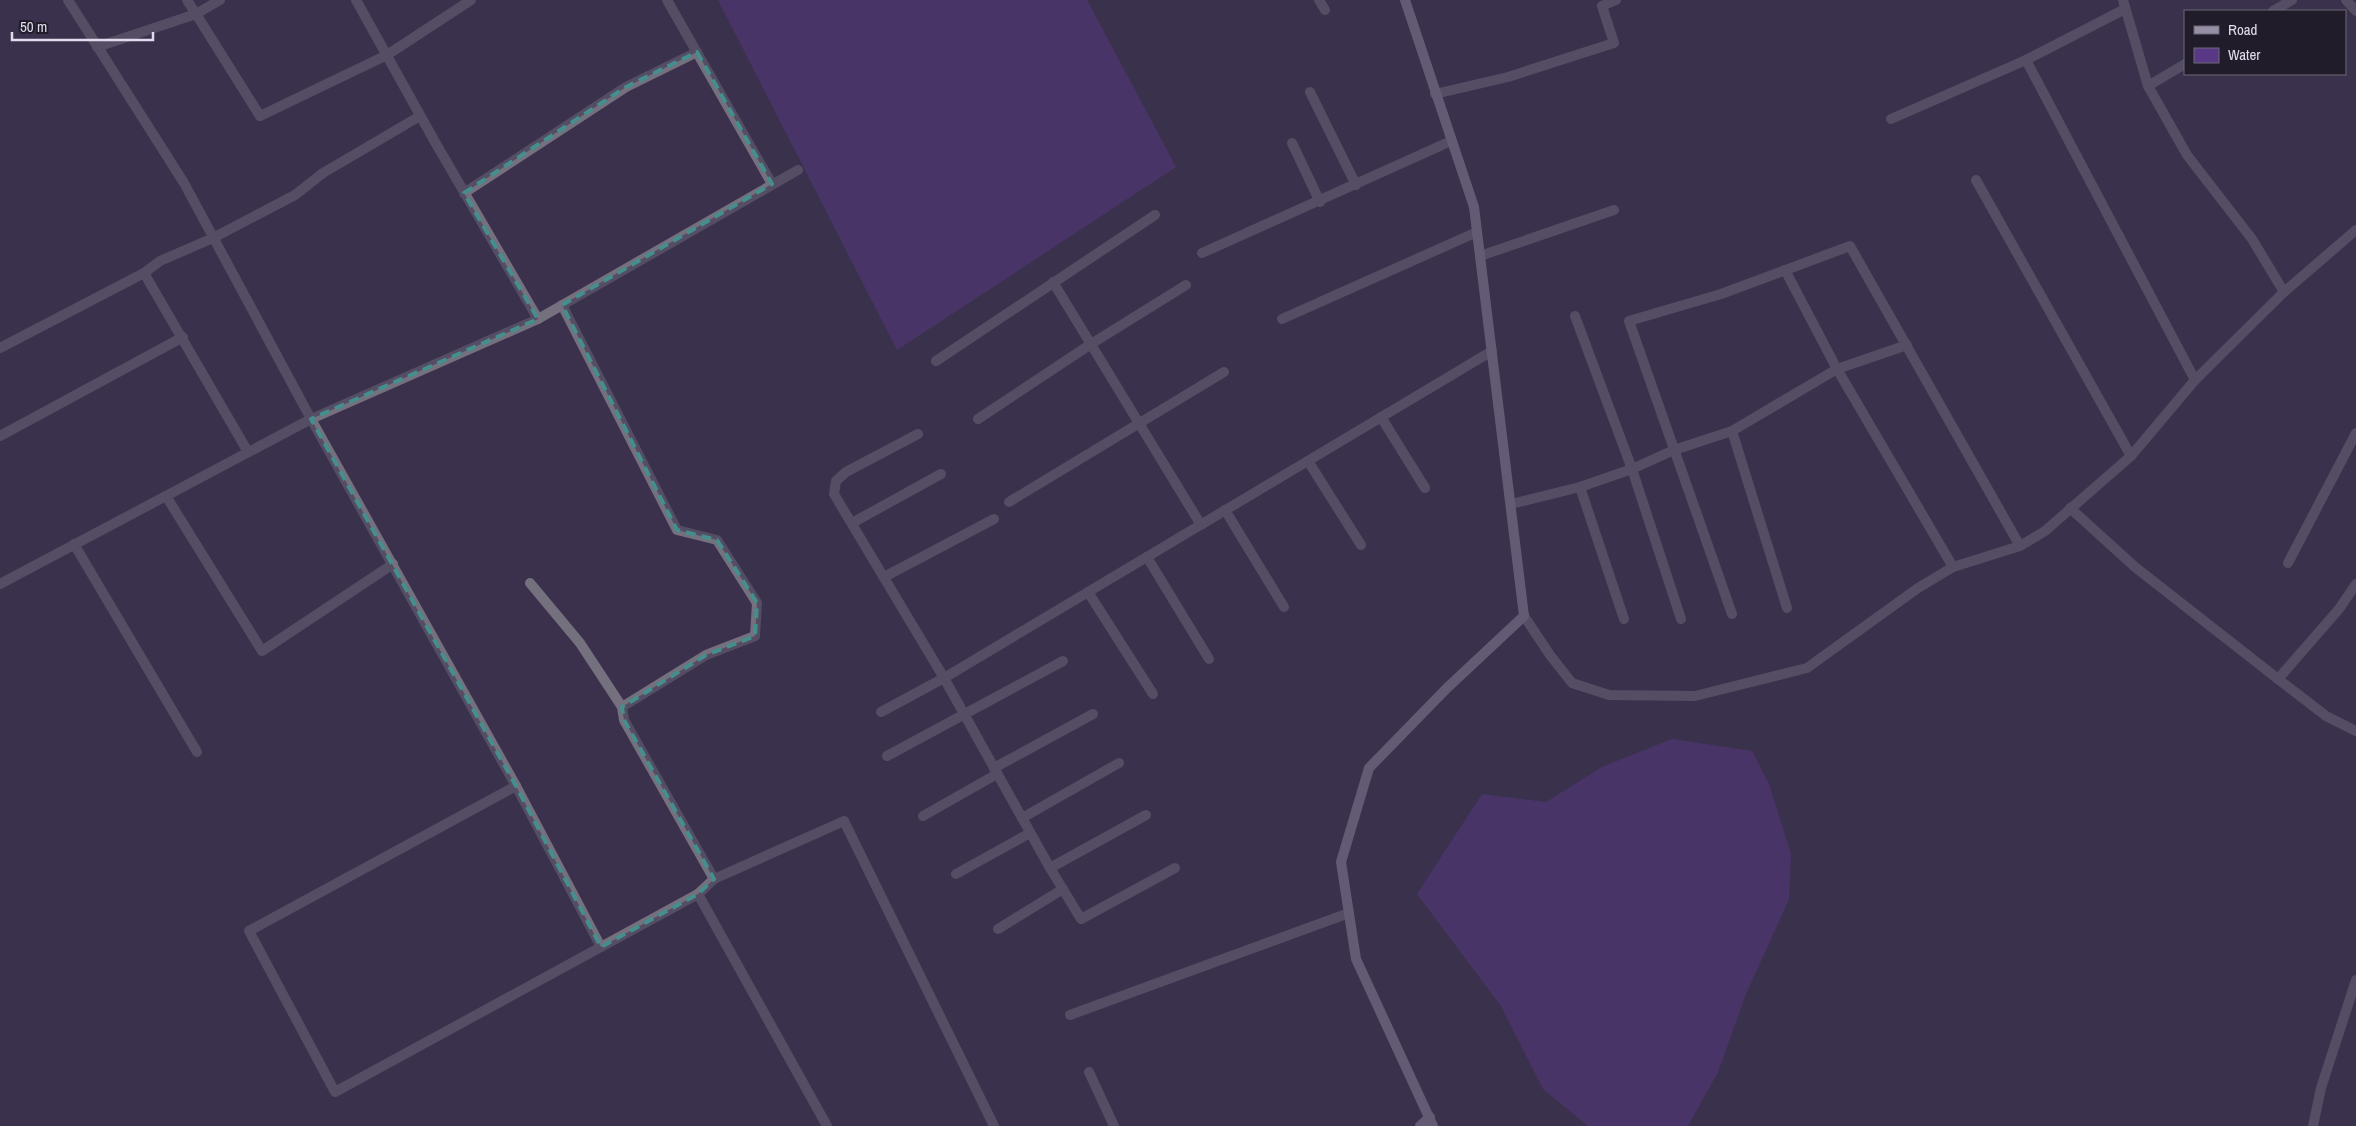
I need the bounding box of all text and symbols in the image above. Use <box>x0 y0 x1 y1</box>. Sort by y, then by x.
scale bar <box>12 10 154 42</box>
legend <box>2184 10 2346 75</box>
text: 50 m <box>20 16 47 37</box>
text: Road <box>2228 19 2257 40</box>
text: Water <box>2228 44 2260 65</box>

